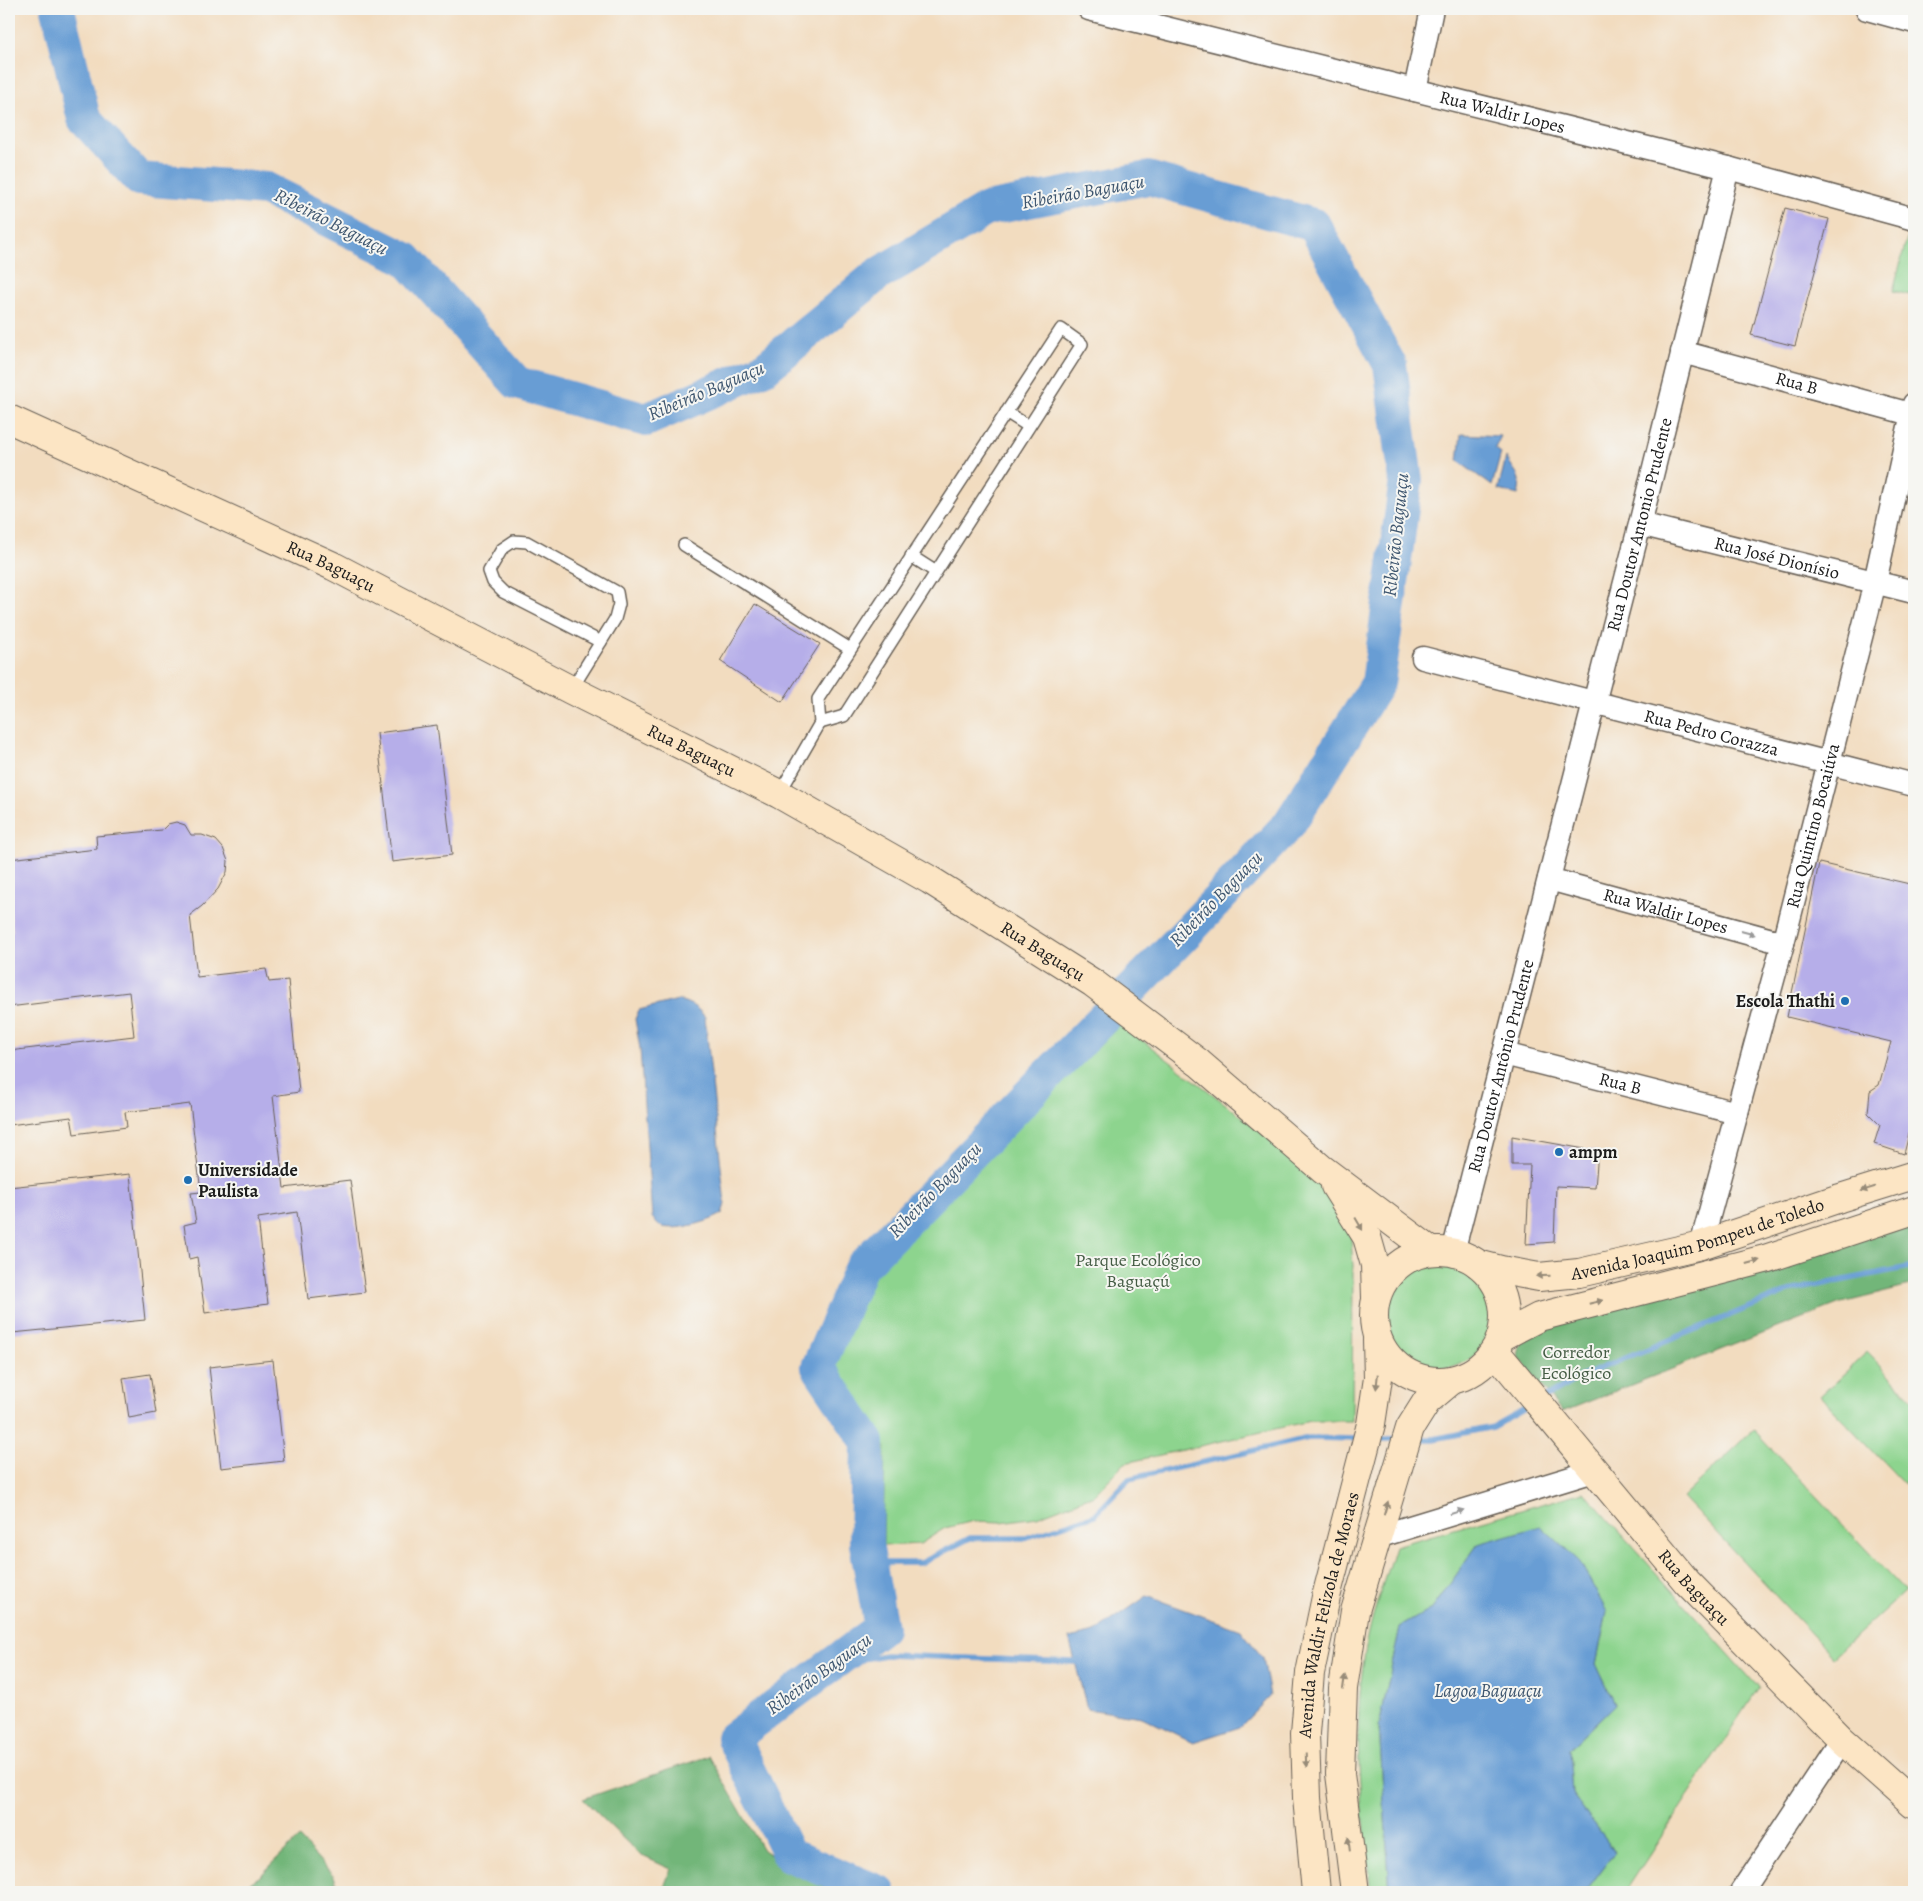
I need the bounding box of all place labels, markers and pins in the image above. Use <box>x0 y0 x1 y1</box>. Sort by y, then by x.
place label: Escola Thathi <box>1735 989 1835 1013</box>
marker: Escola Thathi <box>1839 995 1851 1007</box>
place label: ampm <box>1569 1140 1618 1164</box>
marker: ampm <box>1553 1146 1565 1158</box>
place label: Universidade Paulista <box>198 1158 298 1203</box>
marker: Universidade Paulista <box>182 1174 194 1186</box>

